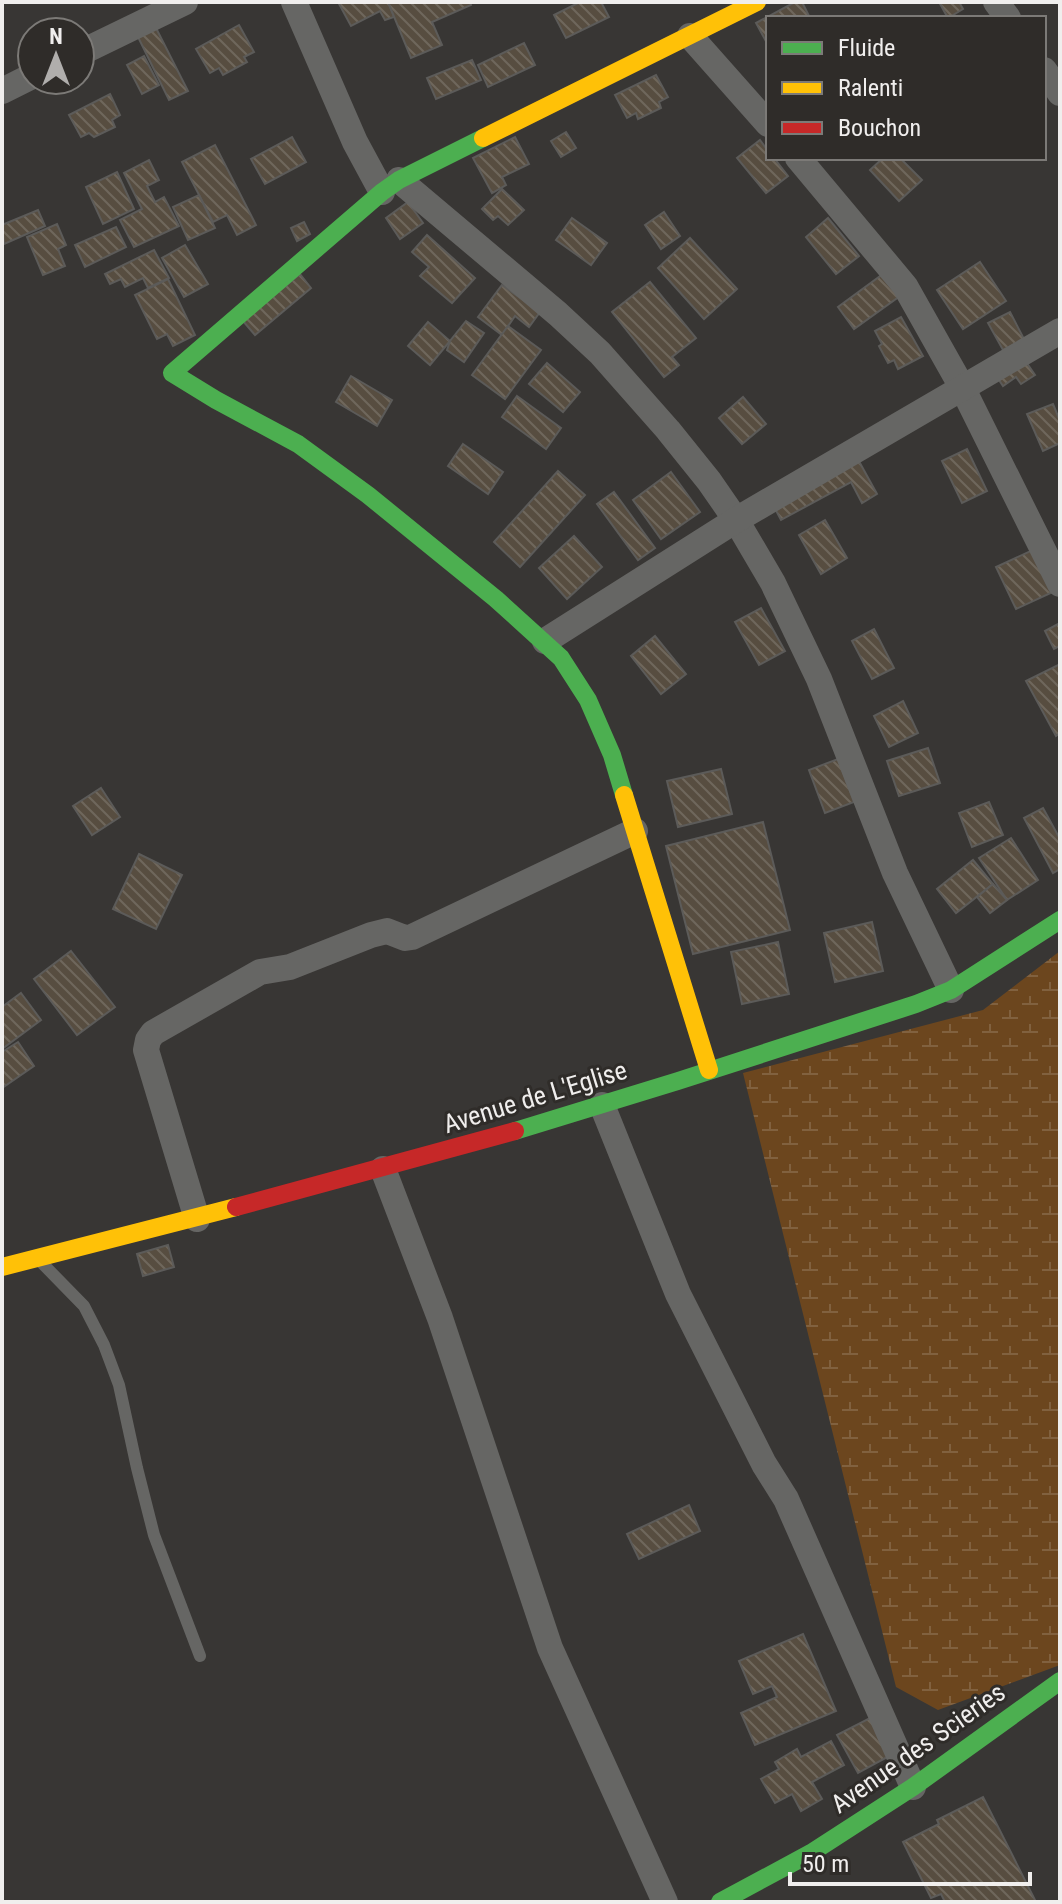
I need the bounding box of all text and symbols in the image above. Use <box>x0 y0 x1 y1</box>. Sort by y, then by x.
north arrow <box>16 16 96 96</box>
legend <box>766 16 1046 160</box>
text: N <box>49 24 63 49</box>
text: Fluide <box>838 34 895 62</box>
text: Ralenti <box>838 74 903 102</box>
text: Bouchon <box>838 114 921 142</box>
street label: Avenue de L'Eglise <box>440 1055 630 1139</box>
street label: Avenue des Scieries <box>825 1677 1011 1819</box>
scale bar <box>790 1836 1030 1886</box>
text: 50 m <box>802 1850 849 1878</box>

